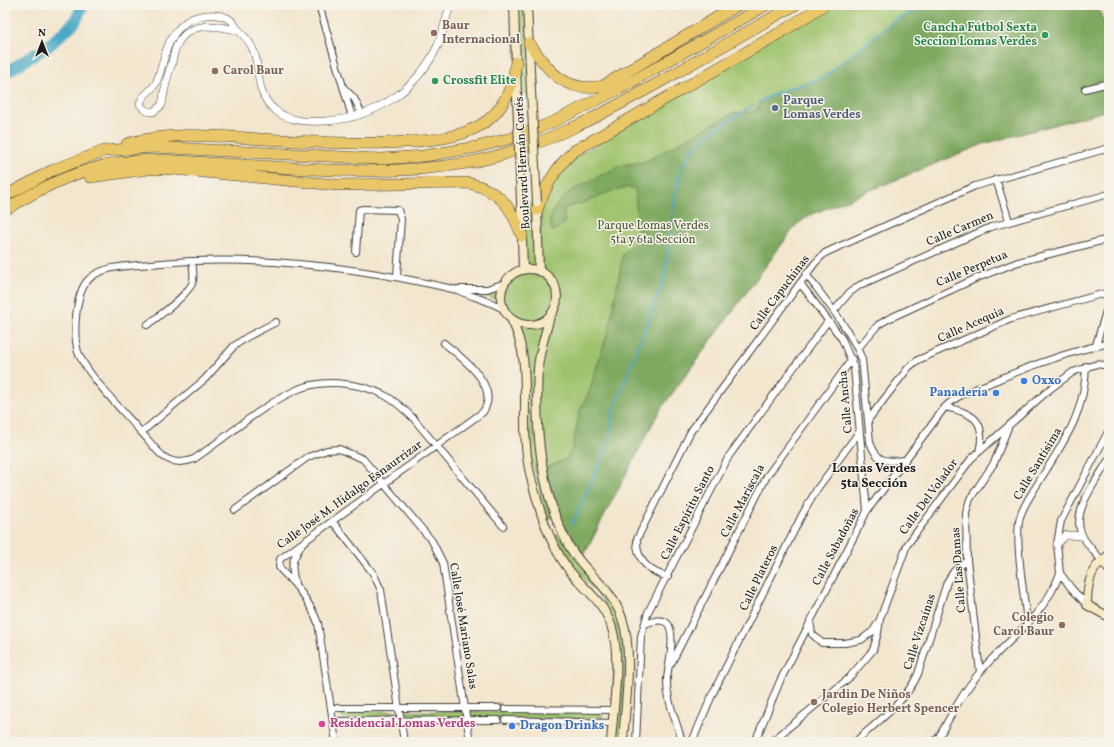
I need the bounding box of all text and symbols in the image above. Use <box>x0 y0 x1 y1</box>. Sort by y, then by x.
place label: Baur Internacional <box>442 18 520 48</box>
place label: Cancha Fútbol Sexta Seccion Lomas Verdes <box>914 20 1037 50</box>
north arrow <box>22 22 62 62</box>
text: N <box>38 26 46 41</box>
marker: Baur Internacional <box>429 28 439 38</box>
marker: Cancha Fútbol Sexta Seccion Lomas Verdes <box>1040 30 1050 40</box>
place label: Carol Baur <box>223 63 284 79</box>
marker: Carol Baur <box>210 66 220 76</box>
place label: Crossfit Elite <box>443 73 516 89</box>
marker: Crossfit Elite <box>430 76 440 86</box>
place label: Parque Lomas Verdes <box>783 93 861 123</box>
street label: Boulevard Hernán Cortés <box>512 96 534 230</box>
marker: Parque Lomas Verdes <box>770 103 780 113</box>
street label: Calle Carmen <box>924 208 996 250</box>
park label: Parque Lomas Verdes 5ta y 6ta Sección <box>597 218 709 248</box>
street label: Calle Perpetua <box>934 247 1010 291</box>
street label: Calle Capuchinas <box>746 252 814 334</box>
street label: Calle Acequia <box>935 303 1007 347</box>
street label: Calle Ancha <box>835 370 857 434</box>
place label: Oxxo <box>1032 373 1061 389</box>
marker: Oxxo <box>1019 376 1029 386</box>
place label: Panadería <box>929 385 988 401</box>
marker: Panadería <box>991 388 1001 398</box>
street label: Calle Santísima <box>1010 425 1066 503</box>
street label: Calle José M. Hidalgo Esnaurrizar <box>274 437 426 553</box>
street label: Calle Del Volador <box>896 456 962 538</box>
district label: Lomas Verdes 5ta Sección <box>832 460 916 493</box>
street label: Calle Mariscala <box>717 462 769 540</box>
street label: Calle Espíritu Santo <box>657 463 719 563</box>
street label: Calle Sabadoñas <box>809 505 863 589</box>
street label: Calle Las Damas <box>948 527 970 613</box>
street label: Calle Plateros <box>736 542 782 614</box>
street label: Calle José Mariano Salas <box>445 562 481 690</box>
street label: Calle Vizcaínas <box>900 592 940 672</box>
place label: Colegio Carol Baur <box>993 610 1054 640</box>
marker: Colegio Carol Baur <box>1057 620 1067 630</box>
place label: Jardin De Niños Colegio Herbert Spencer <box>821 687 960 717</box>
marker: Jardin De Niños Colegio Herbert Spencer <box>809 697 819 707</box>
place label: Residencial Lomas Verdes <box>330 716 476 732</box>
place label: Dragon Drinks <box>520 718 605 734</box>
marker: Residencial Lomas Verdes <box>317 719 327 729</box>
marker: Dragon Drinks <box>507 721 517 731</box>

